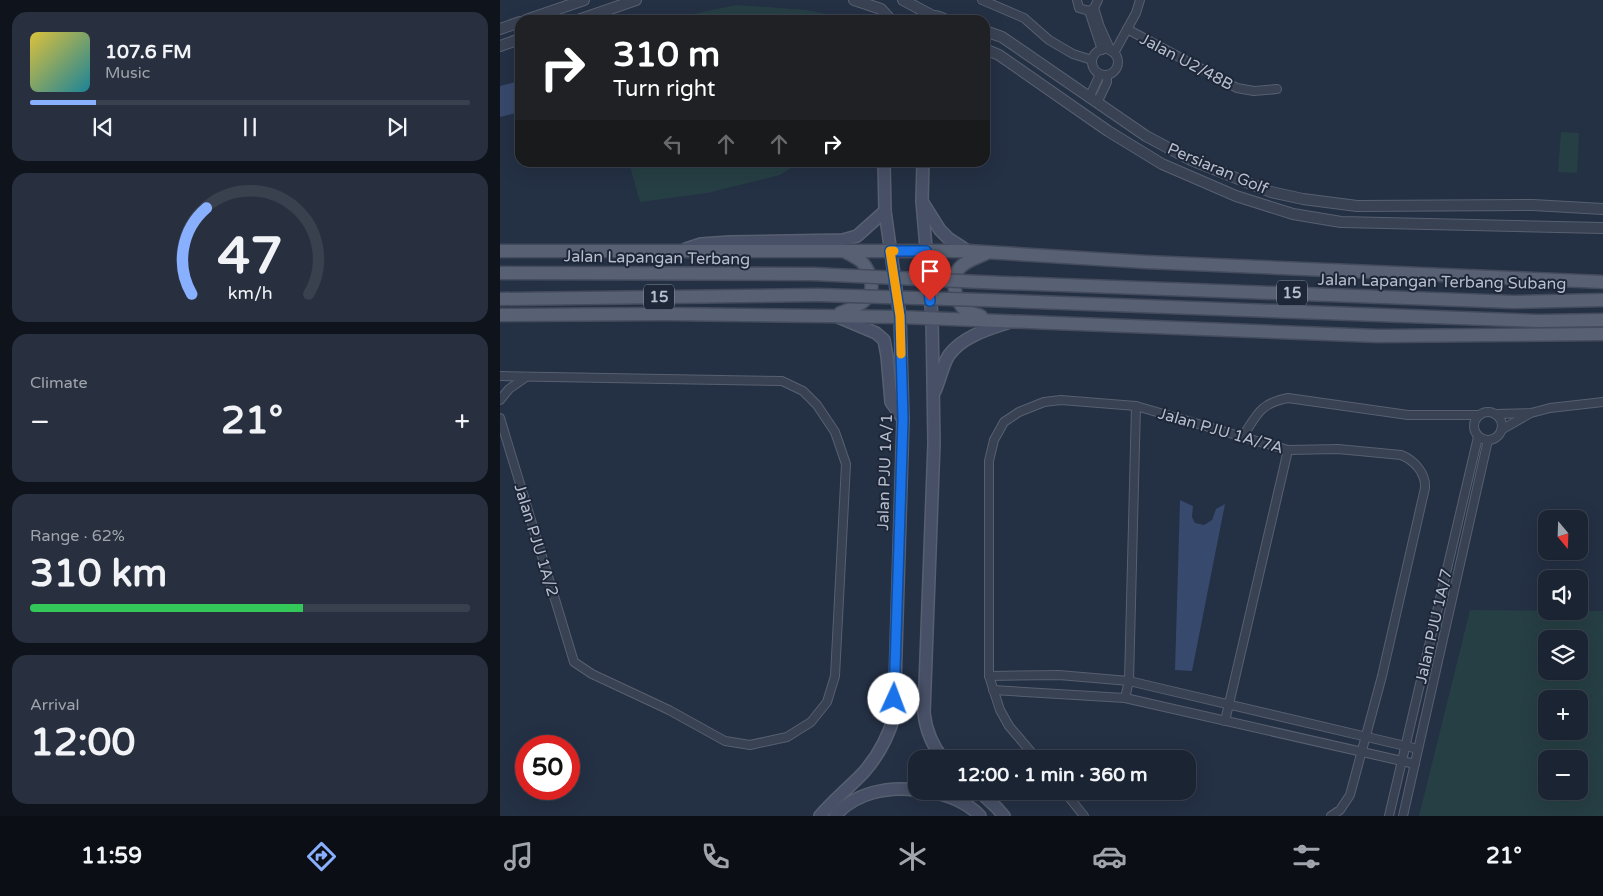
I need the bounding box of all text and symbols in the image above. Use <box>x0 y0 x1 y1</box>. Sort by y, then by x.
street label: Jalan U2/48B <box>1136 29 1237 95</box>
text: 310 m <box>613 34 720 76</box>
icon: right <box>530 35 595 100</box>
text: 107.6 FM <box>105 41 192 63</box>
text: Music <box>105 63 150 83</box>
text: Turn right <box>613 76 715 102</box>
icon: previous <box>89 113 117 141</box>
icon: pause <box>236 113 264 141</box>
icon: next <box>383 113 411 141</box>
icon: left <box>659 130 687 158</box>
icon: ahead <box>712 130 740 158</box>
icon: ahead <box>765 130 793 158</box>
icon: right <box>818 130 846 158</box>
street label: Persiaran Golf <box>1164 139 1272 199</box>
text: 47 <box>217 225 283 288</box>
street label: Jalan Lapangan Terbang <box>564 246 750 270</box>
pin <box>909 250 951 301</box>
icon: arrive <box>916 257 944 285</box>
street label: Jalan Lapangan Terbang Subang <box>1317 270 1567 294</box>
road number: 15 <box>1277 280 1307 306</box>
text: km/h <box>228 283 272 304</box>
road number: 15 <box>644 284 674 310</box>
text: Climate <box>30 373 88 393</box>
text: 21° <box>221 398 283 444</box>
street label: Jalan PJU 1A/7A <box>1156 404 1286 458</box>
text: − <box>30 405 50 439</box>
text: + <box>454 405 470 439</box>
street label: Jalan PJU 1A/1 <box>873 413 897 531</box>
street label: Jalan PJU 1A/2 <box>509 481 563 599</box>
north arrow <box>1538 510 1588 560</box>
map controls <box>1538 510 1588 800</box>
text: Range · 62% <box>30 526 125 546</box>
text: 310 km <box>30 551 167 597</box>
street label: Jalan PJU 1A/7 <box>1411 567 1457 686</box>
button: sound <box>1538 570 1588 620</box>
button: layers <box>1538 630 1588 680</box>
position arrow <box>867 672 919 724</box>
button: + <box>1538 690 1588 740</box>
text: Arrival <box>30 695 79 715</box>
text: 12:00 <box>30 720 135 766</box>
speed limit sign: 50 <box>515 735 580 800</box>
button: − <box>1538 750 1588 800</box>
text: 12:00 · 1 min · 360 m <box>956 764 1148 786</box>
icon: directions <box>304 839 339 874</box>
icon: music <box>501 839 536 874</box>
icon: phone <box>698 839 733 874</box>
icon: climate <box>895 839 930 874</box>
icon: car <box>1092 839 1127 874</box>
icon: filters <box>1289 839 1324 874</box>
text: 11:59 <box>81 843 142 869</box>
text: 21° <box>1486 843 1522 869</box>

